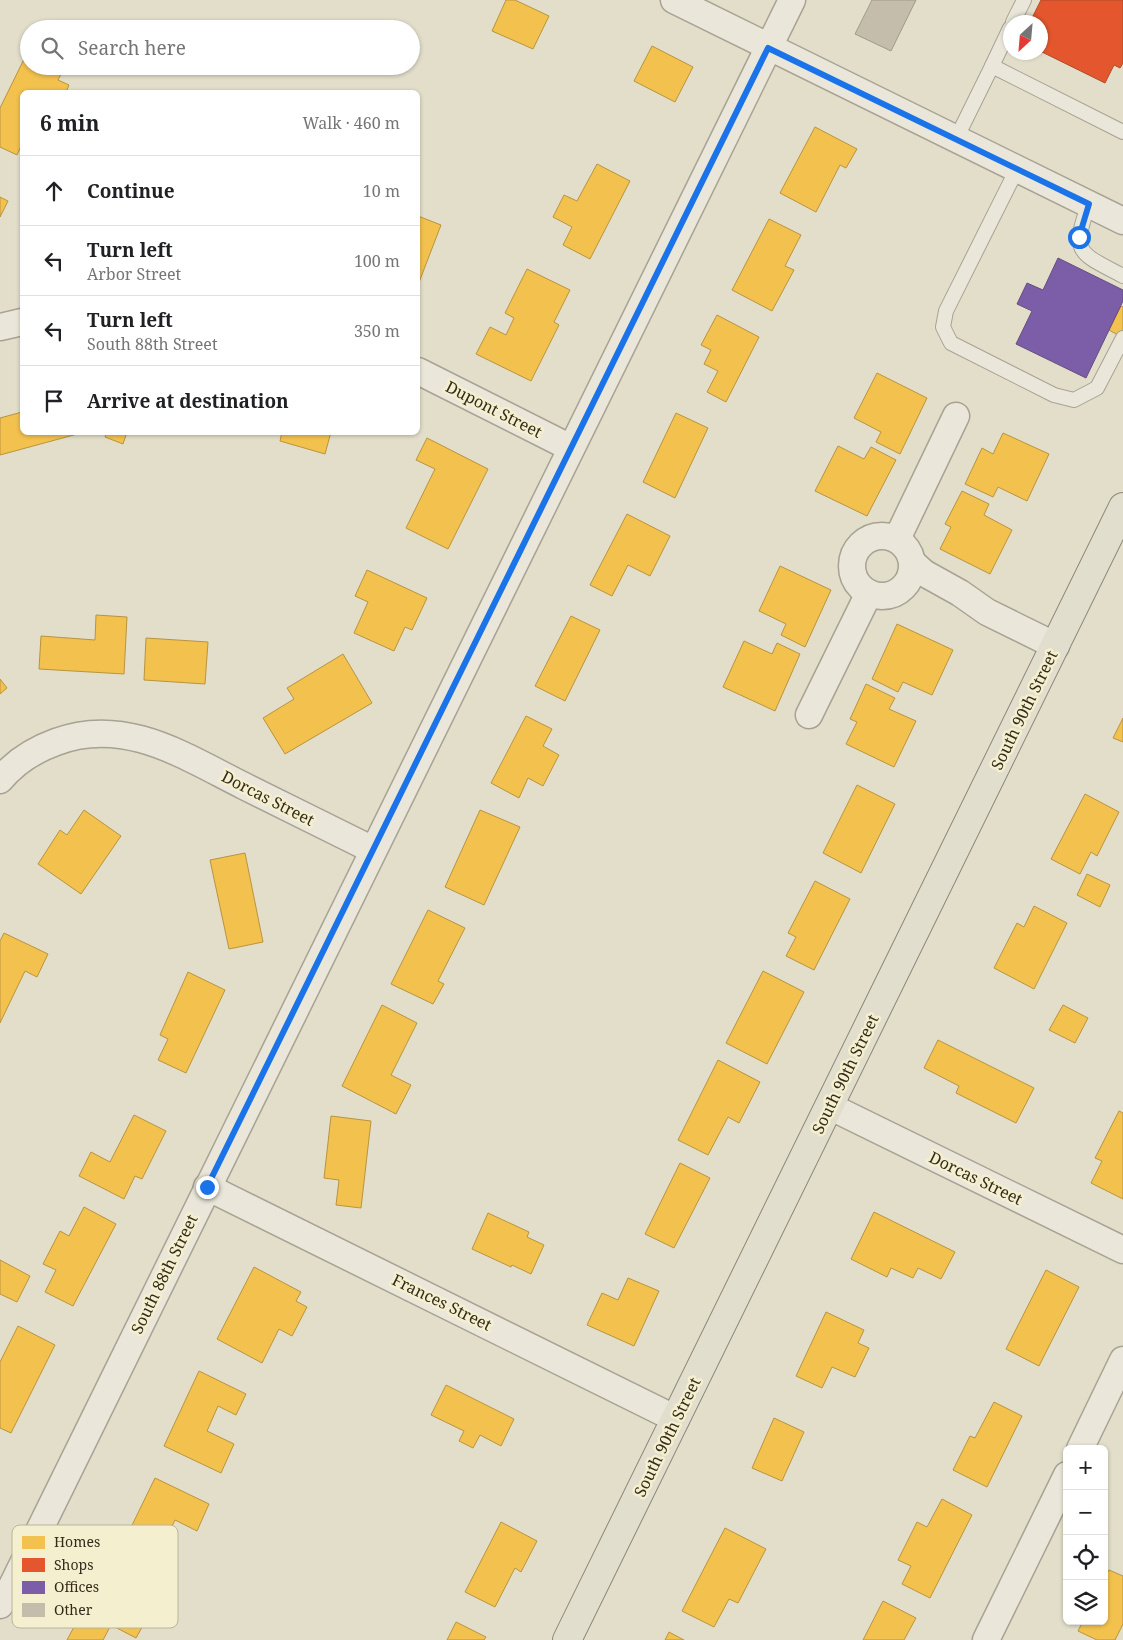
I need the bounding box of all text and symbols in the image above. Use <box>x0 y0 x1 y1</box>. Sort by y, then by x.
north arrow <box>1003 15 1048 60</box>
search box <box>20 20 420 75</box>
icon: search <box>38 34 66 62</box>
text: Search here <box>78 35 186 61</box>
text: 6 min <box>40 109 99 137</box>
text: Walk · 460 m <box>303 112 400 134</box>
icon: ahead <box>40 177 68 205</box>
text: Continue <box>87 178 175 204</box>
text: 10 m <box>363 180 400 202</box>
route start <box>1068 226 1091 249</box>
text: Turn left <box>87 237 173 263</box>
icon: left <box>40 247 68 275</box>
text: 100 m <box>354 250 400 272</box>
text: Arbor Street <box>87 263 181 285</box>
text: Turn left <box>87 307 173 333</box>
icon: left <box>40 317 68 345</box>
text: 350 m <box>354 320 400 342</box>
text: South 88th Street <box>87 333 218 355</box>
street label: Dupont Street <box>442 375 546 443</box>
icon: arrive <box>40 387 68 415</box>
text: Arrive at destination <box>87 388 289 414</box>
street label: South 90th Street <box>986 646 1063 773</box>
street label: Dorcas Street <box>218 765 318 831</box>
street label: South 90th Street <box>807 1010 884 1137</box>
street label: Dorcas Street <box>926 1146 1027 1210</box>
route end <box>196 1176 219 1199</box>
street label: South 88th Street <box>126 1210 203 1337</box>
street label: Frances Street <box>388 1268 496 1336</box>
street label: South 90th Street <box>629 1373 706 1500</box>
map controls <box>1063 1445 1108 1625</box>
button: + <box>1063 1445 1108 1490</box>
button: − <box>1063 1490 1108 1535</box>
legend <box>12 1525 178 1628</box>
text: Homes <box>54 1532 100 1551</box>
button: locate <box>1063 1535 1108 1580</box>
text: Shops <box>54 1555 94 1574</box>
text: Offices <box>54 1577 99 1596</box>
button: layers <box>1063 1580 1108 1625</box>
text: Other <box>54 1600 93 1619</box>

